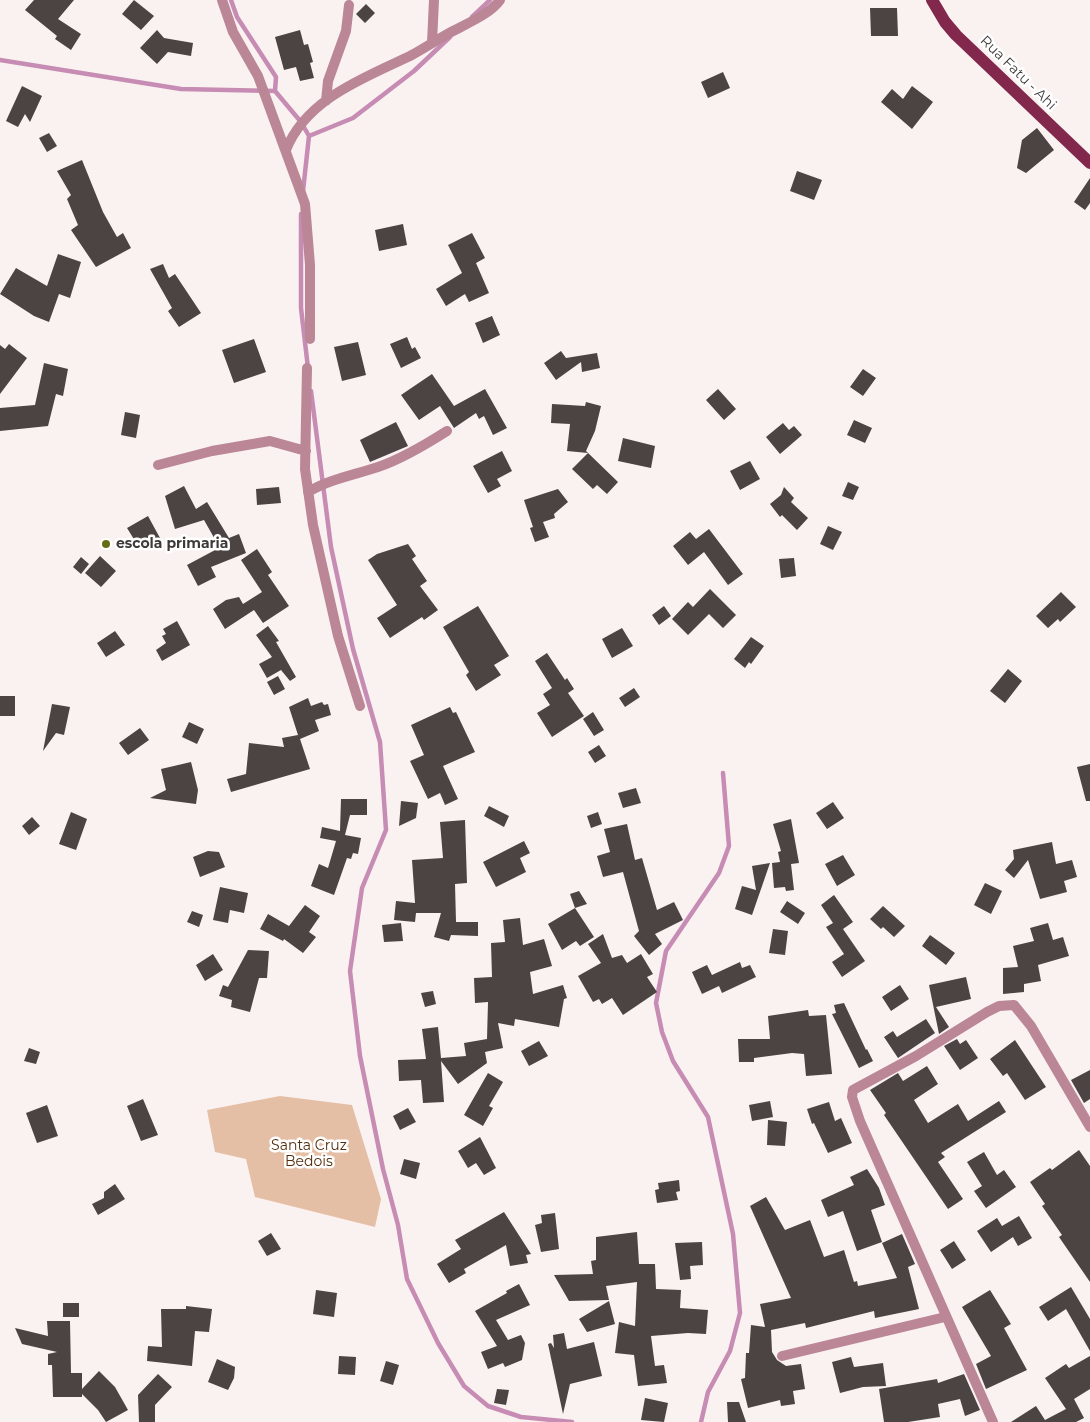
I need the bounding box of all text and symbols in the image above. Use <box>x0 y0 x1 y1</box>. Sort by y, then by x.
street label: Rua Fatu - Ahi <box>976 32 1060 114</box>
place label: escola primaria <box>116 536 228 552</box>
marker: escola primaria <box>100 538 112 550</box>
park label: Santa Cruz Bedois <box>271 1138 347 1170</box>

